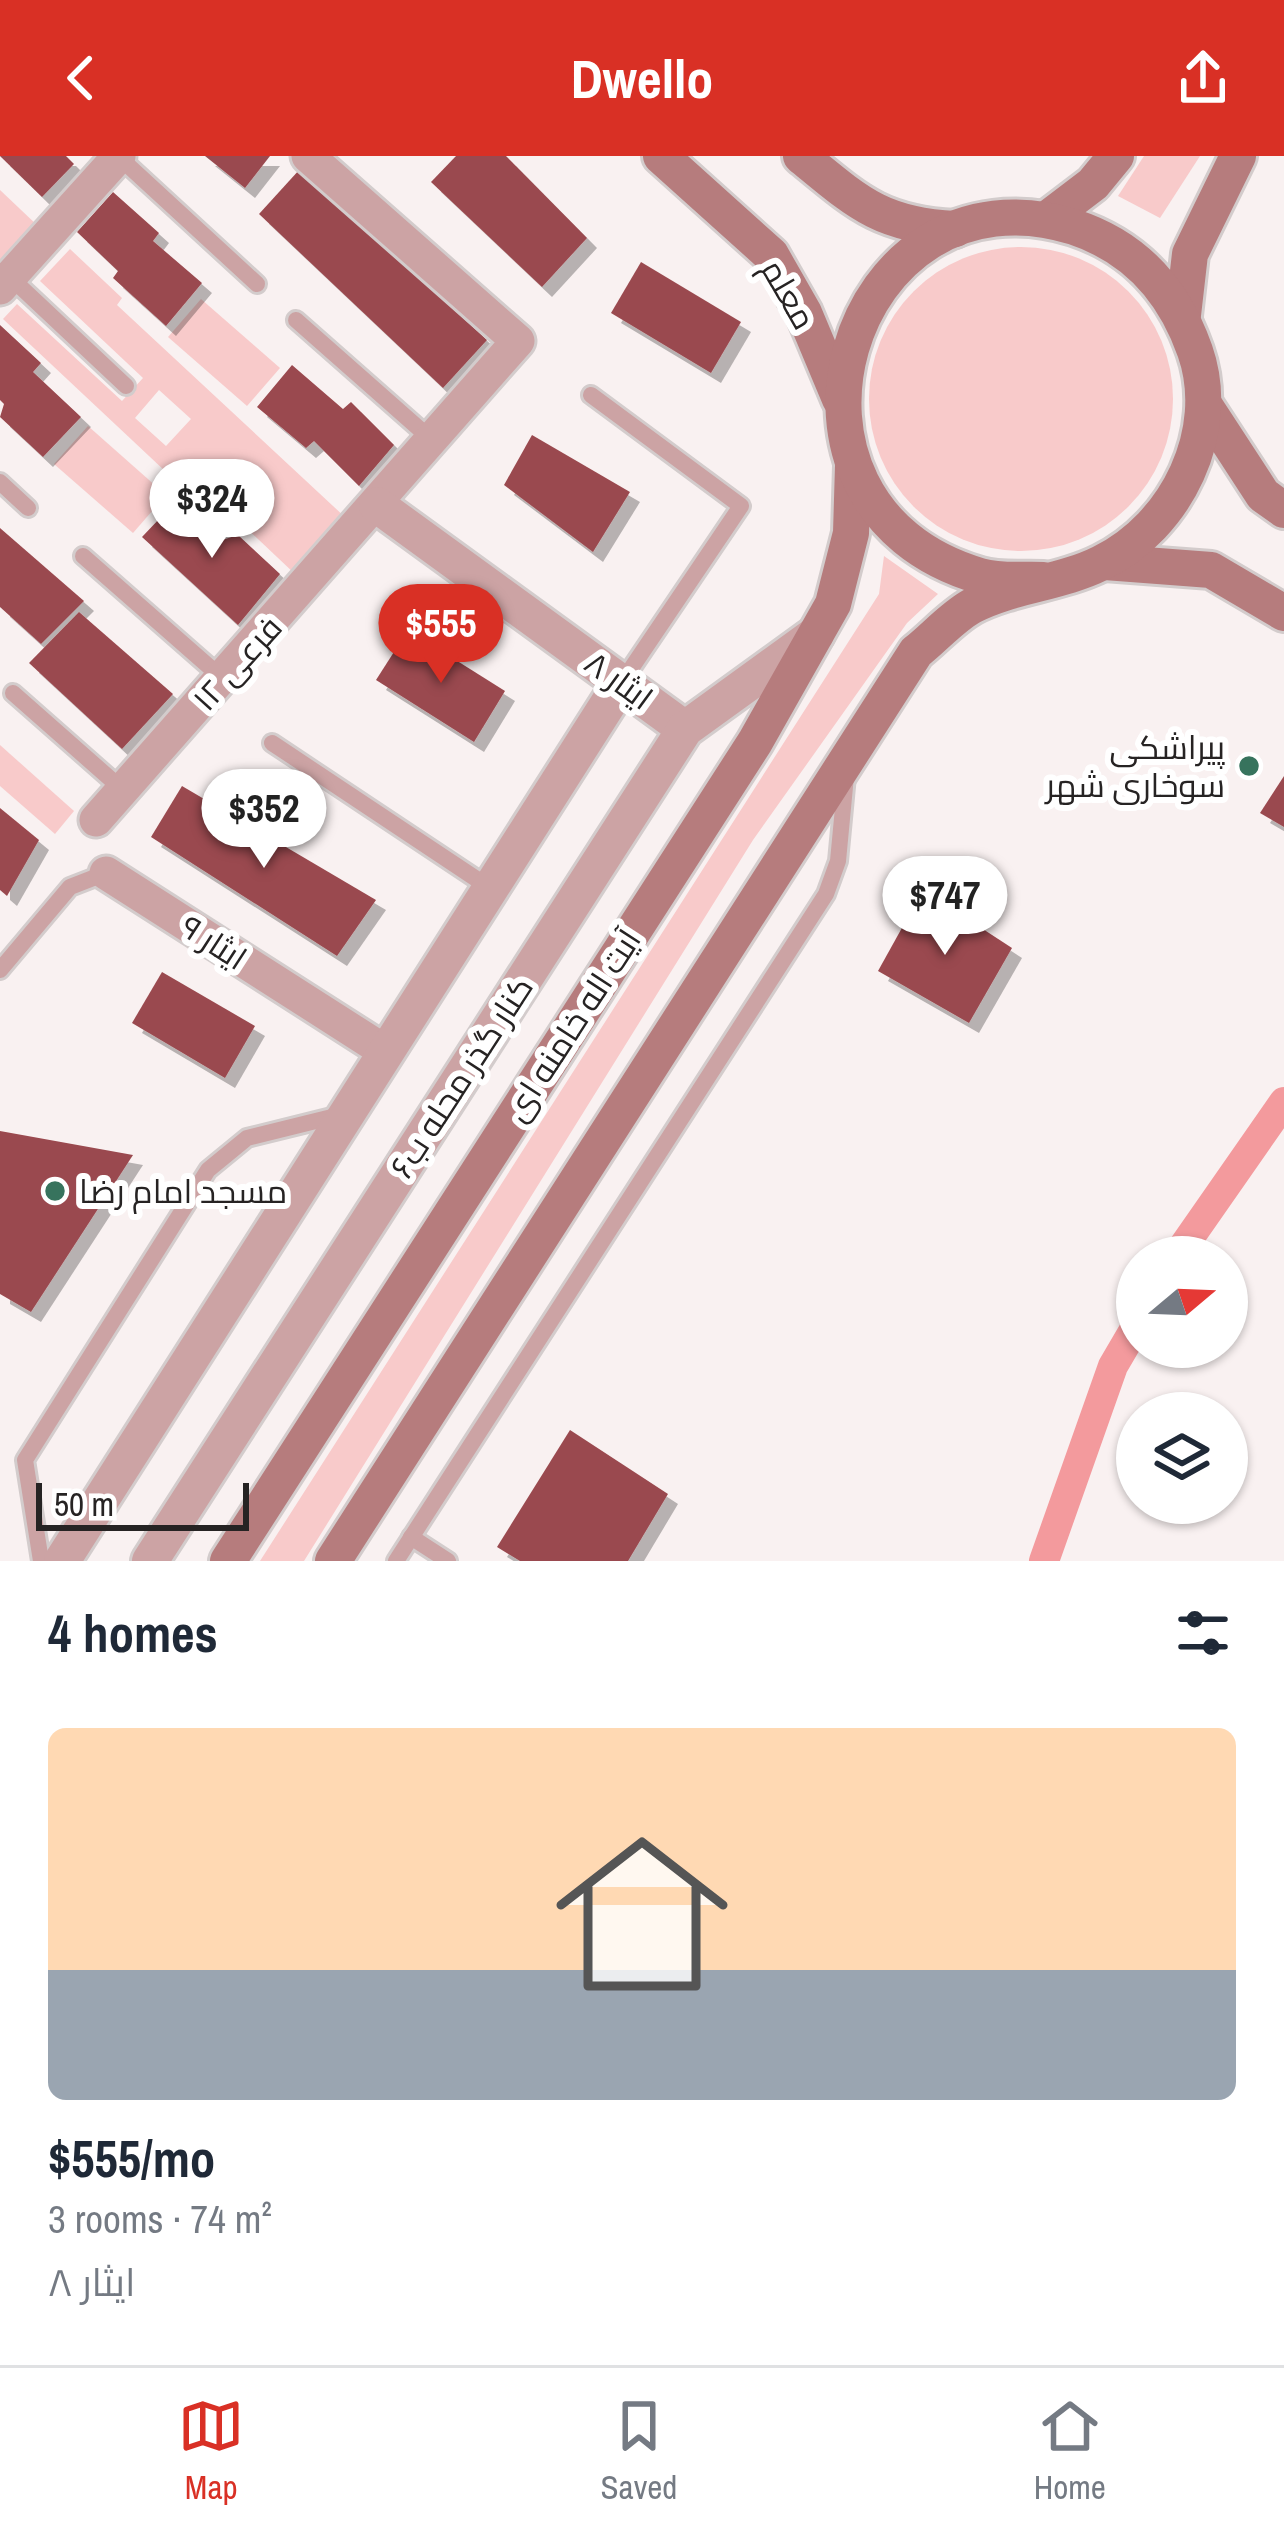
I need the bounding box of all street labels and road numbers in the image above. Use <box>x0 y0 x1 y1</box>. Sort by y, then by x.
street label: معلم <box>751 251 827 338</box>
street label: فرعی ۱۲ <box>183 606 291 720</box>
street label: ایثار ۸ <box>576 640 662 720</box>
street label: ایثار ۹ <box>172 904 256 980</box>
street label: آیت اله خامنه ای <box>493 920 651 1130</box>
street label: کنار گذر محله ب۶ <box>379 968 543 1186</box>

